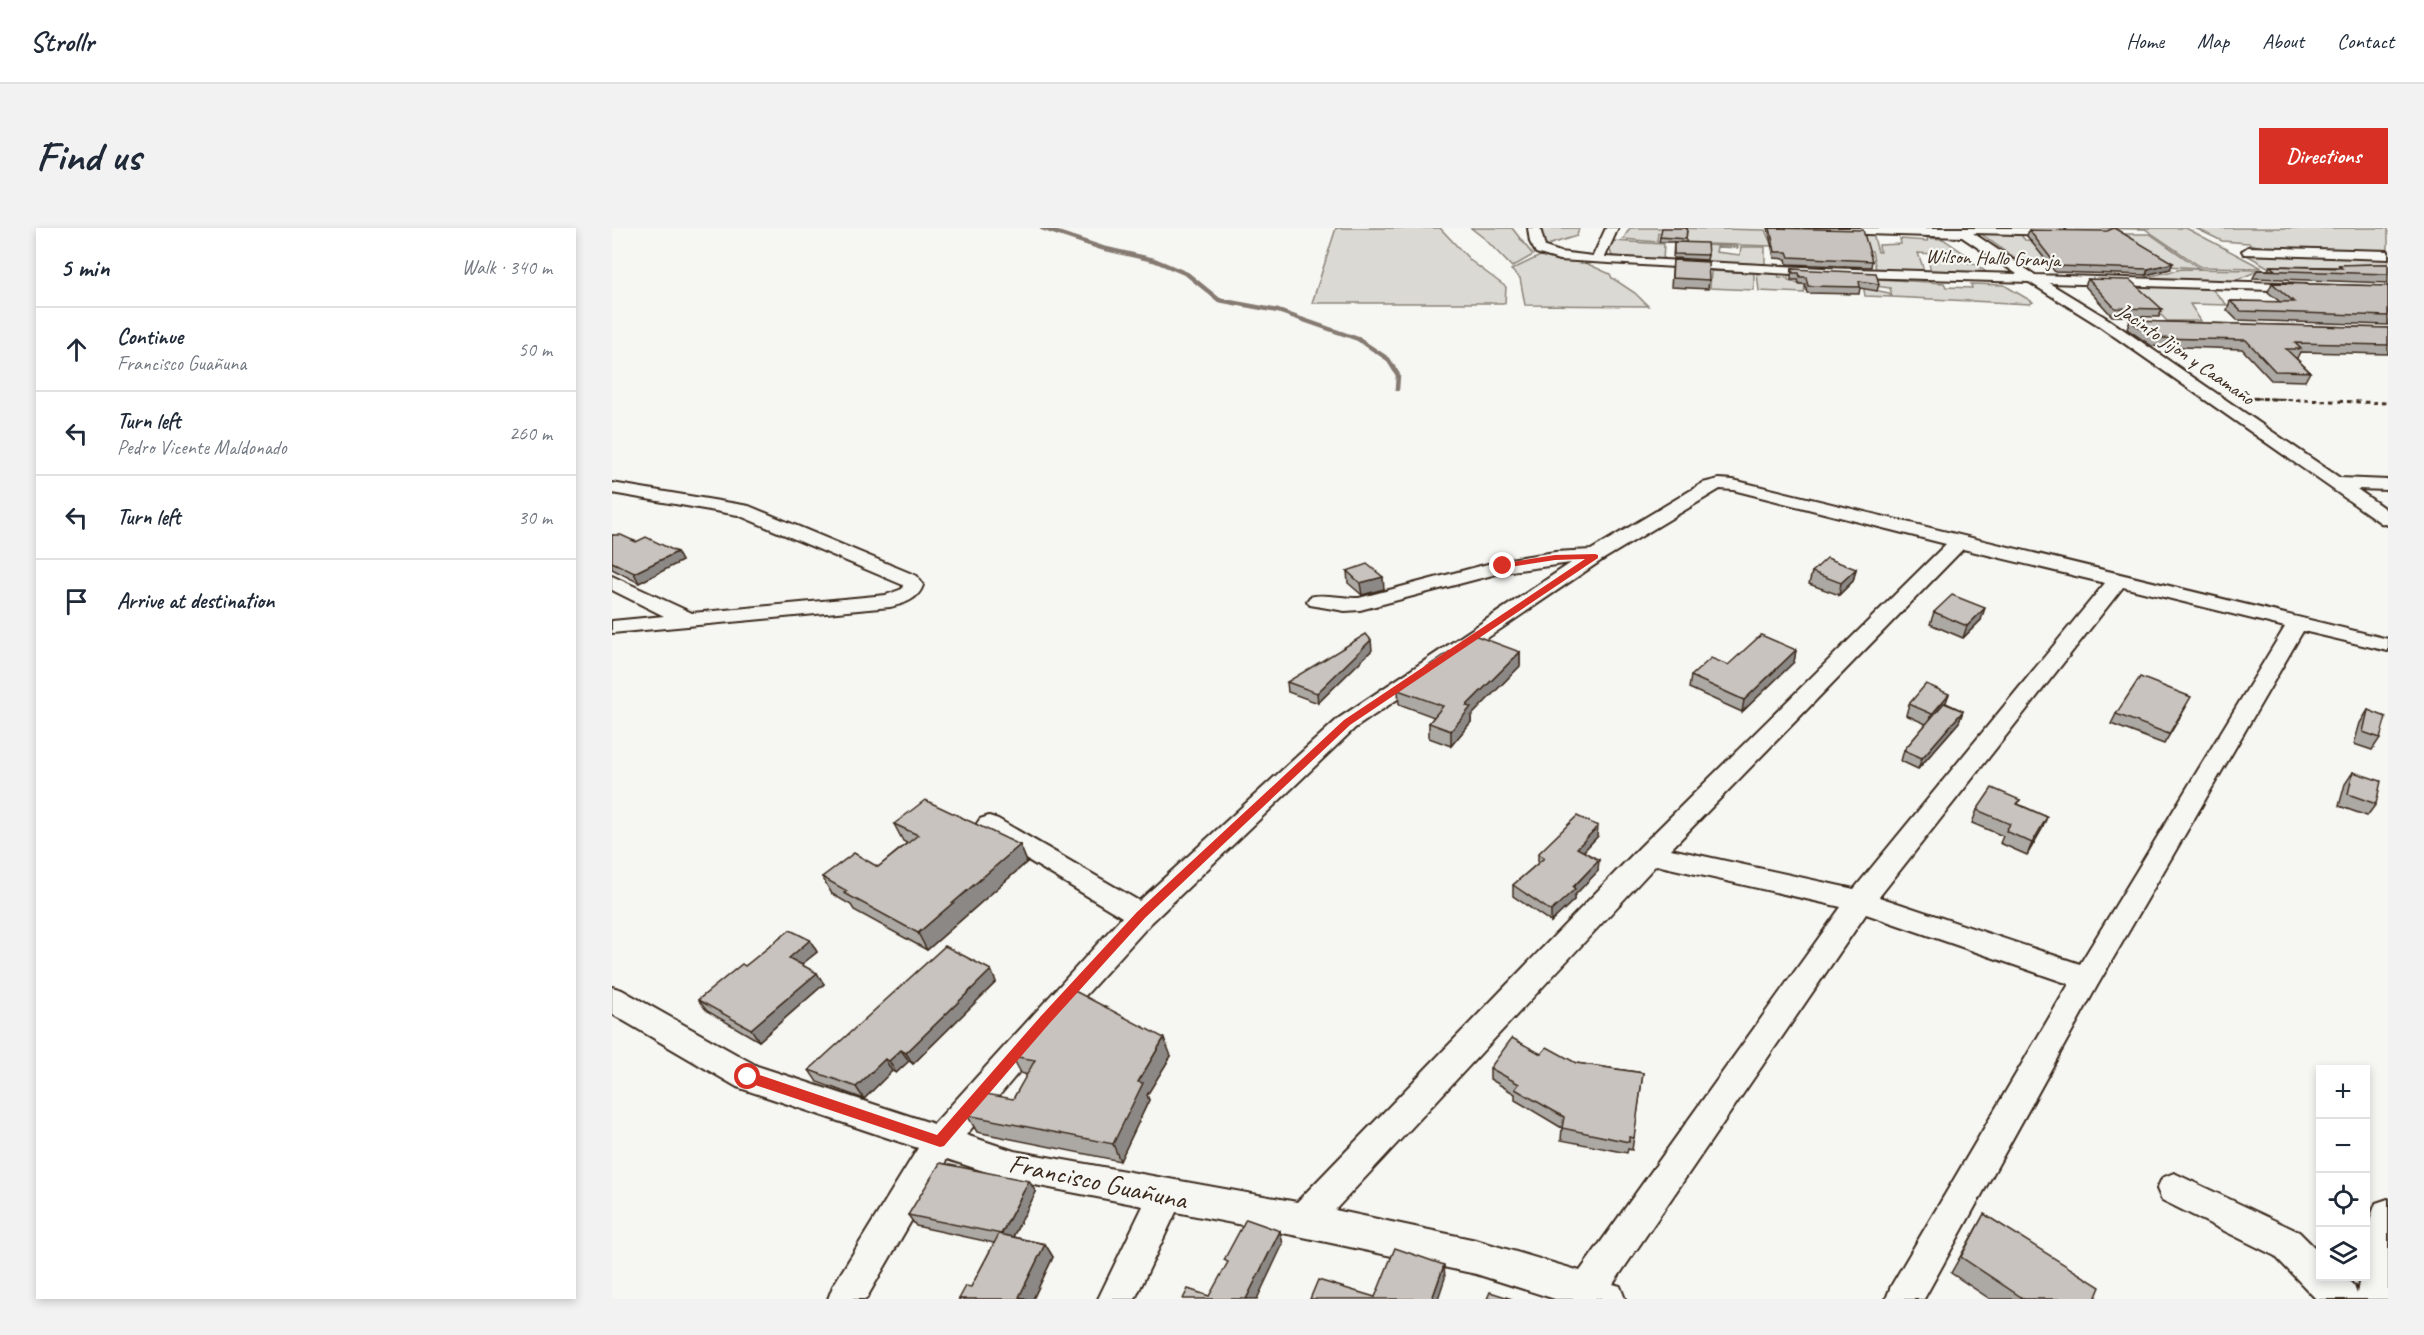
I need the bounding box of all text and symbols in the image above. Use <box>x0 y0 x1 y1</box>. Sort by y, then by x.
text: Strollr <box>30 24 94 59</box>
text: Home <box>2126 28 2164 54</box>
text: Map <box>2197 28 2229 54</box>
text: About <box>2262 28 2304 54</box>
text: Contact <box>2337 28 2394 54</box>
button: Directions <box>2259 128 2388 184</box>
text: Find us <box>36 130 141 183</box>
street label: Wilson Hallo Granja <box>1925 243 2062 273</box>
text: 5 min <box>60 251 109 284</box>
text: Walk · 340 m <box>462 255 552 280</box>
street label: Jacinto Jijon y Caamaño <box>2112 297 2260 411</box>
text: Continue <box>117 323 183 351</box>
icon: ahead <box>60 333 93 366</box>
text: 50 m <box>518 337 552 362</box>
text: Francisco Guañuna <box>117 351 246 376</box>
text: Turn left <box>117 407 181 435</box>
icon: left <box>60 417 93 450</box>
text: 260 m <box>509 421 552 446</box>
text: Pedro Vicente Maldonado <box>117 435 287 460</box>
icon: left <box>60 501 93 534</box>
text: Turn left <box>117 503 181 531</box>
text: 30 m <box>518 505 552 530</box>
route end <box>1489 552 1515 578</box>
icon: arrive <box>60 585 93 618</box>
text: Arrive at destination <box>117 587 274 615</box>
route start <box>734 1063 760 1089</box>
map controls <box>2316 1065 2370 1281</box>
button: + <box>2316 1065 2370 1119</box>
button: − <box>2316 1119 2370 1173</box>
street label: Francisco Guañuna <box>1006 1145 1192 1217</box>
button: locate <box>2316 1173 2370 1227</box>
button: layers <box>2316 1227 2370 1281</box>

